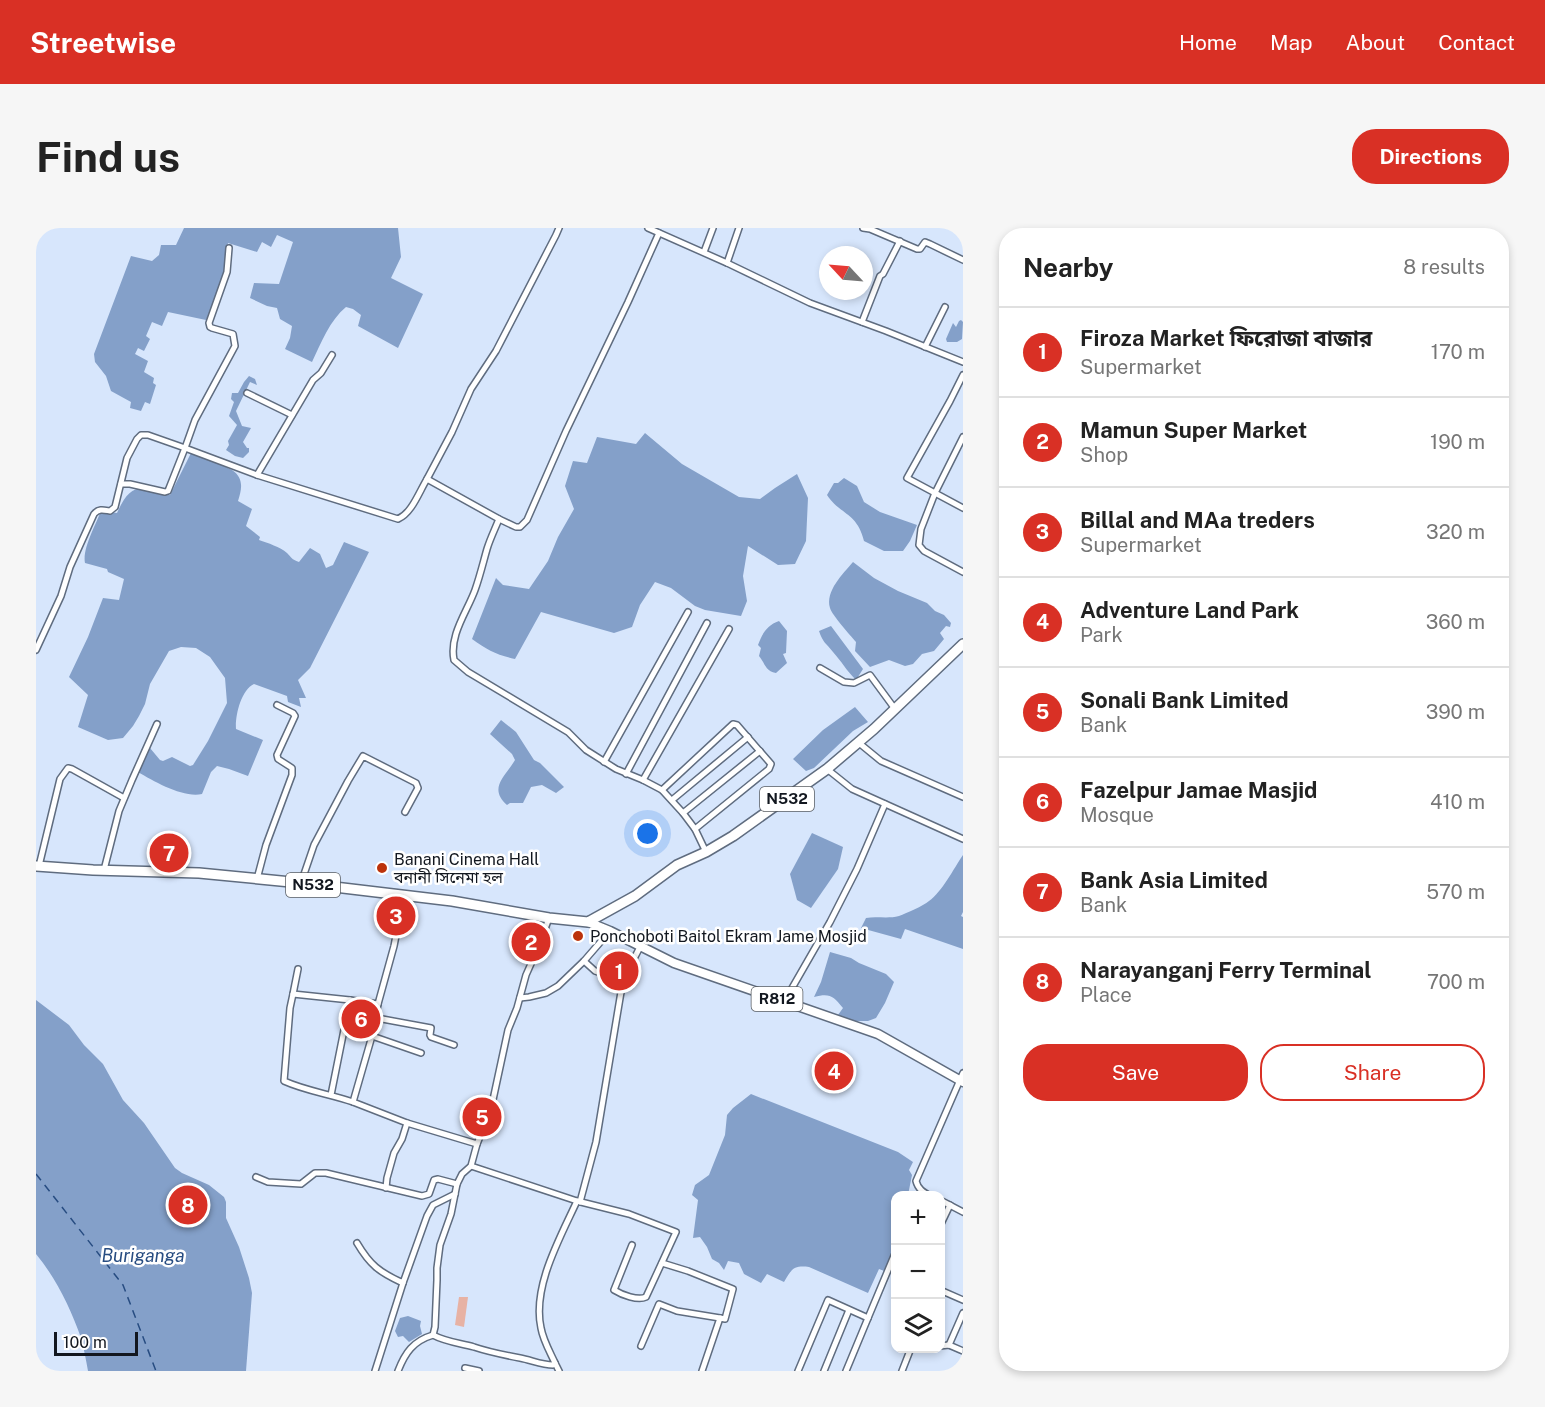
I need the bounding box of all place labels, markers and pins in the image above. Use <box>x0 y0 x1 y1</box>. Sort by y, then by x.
pin: 7 <box>150 830 188 876</box>
place label: Banani Cinema Hall বনানী সিনেমা হল <box>393 850 539 887</box>
marker: Banani Cinema Hall বনানী সিনেমা হল <box>375 861 389 875</box>
pin: 3 <box>376 894 416 938</box>
pin: 2 <box>512 920 550 964</box>
place label: Ponchoboti Baitol Ekram Jame Mosjid <box>590 927 867 946</box>
marker: Ponchoboti Baitol Ekram Jame Mosjid <box>571 929 585 943</box>
pin: 1 <box>600 948 638 994</box>
pin: 6 <box>342 996 380 1042</box>
pin: 4 <box>814 1048 854 1094</box>
pin: 5 <box>462 1094 502 1140</box>
pin: 8 <box>168 1182 208 1228</box>

